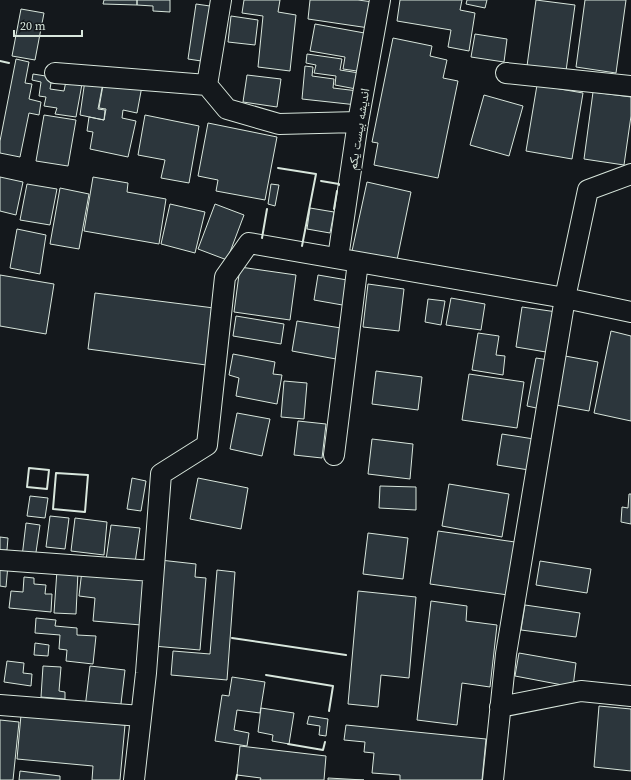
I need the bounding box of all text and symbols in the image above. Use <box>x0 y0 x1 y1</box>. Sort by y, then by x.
scale bar <box>14 12 82 38</box>
text: 20 m <box>20 18 46 34</box>
street label: اندیشه بیست یکم <box>344 87 373 171</box>

